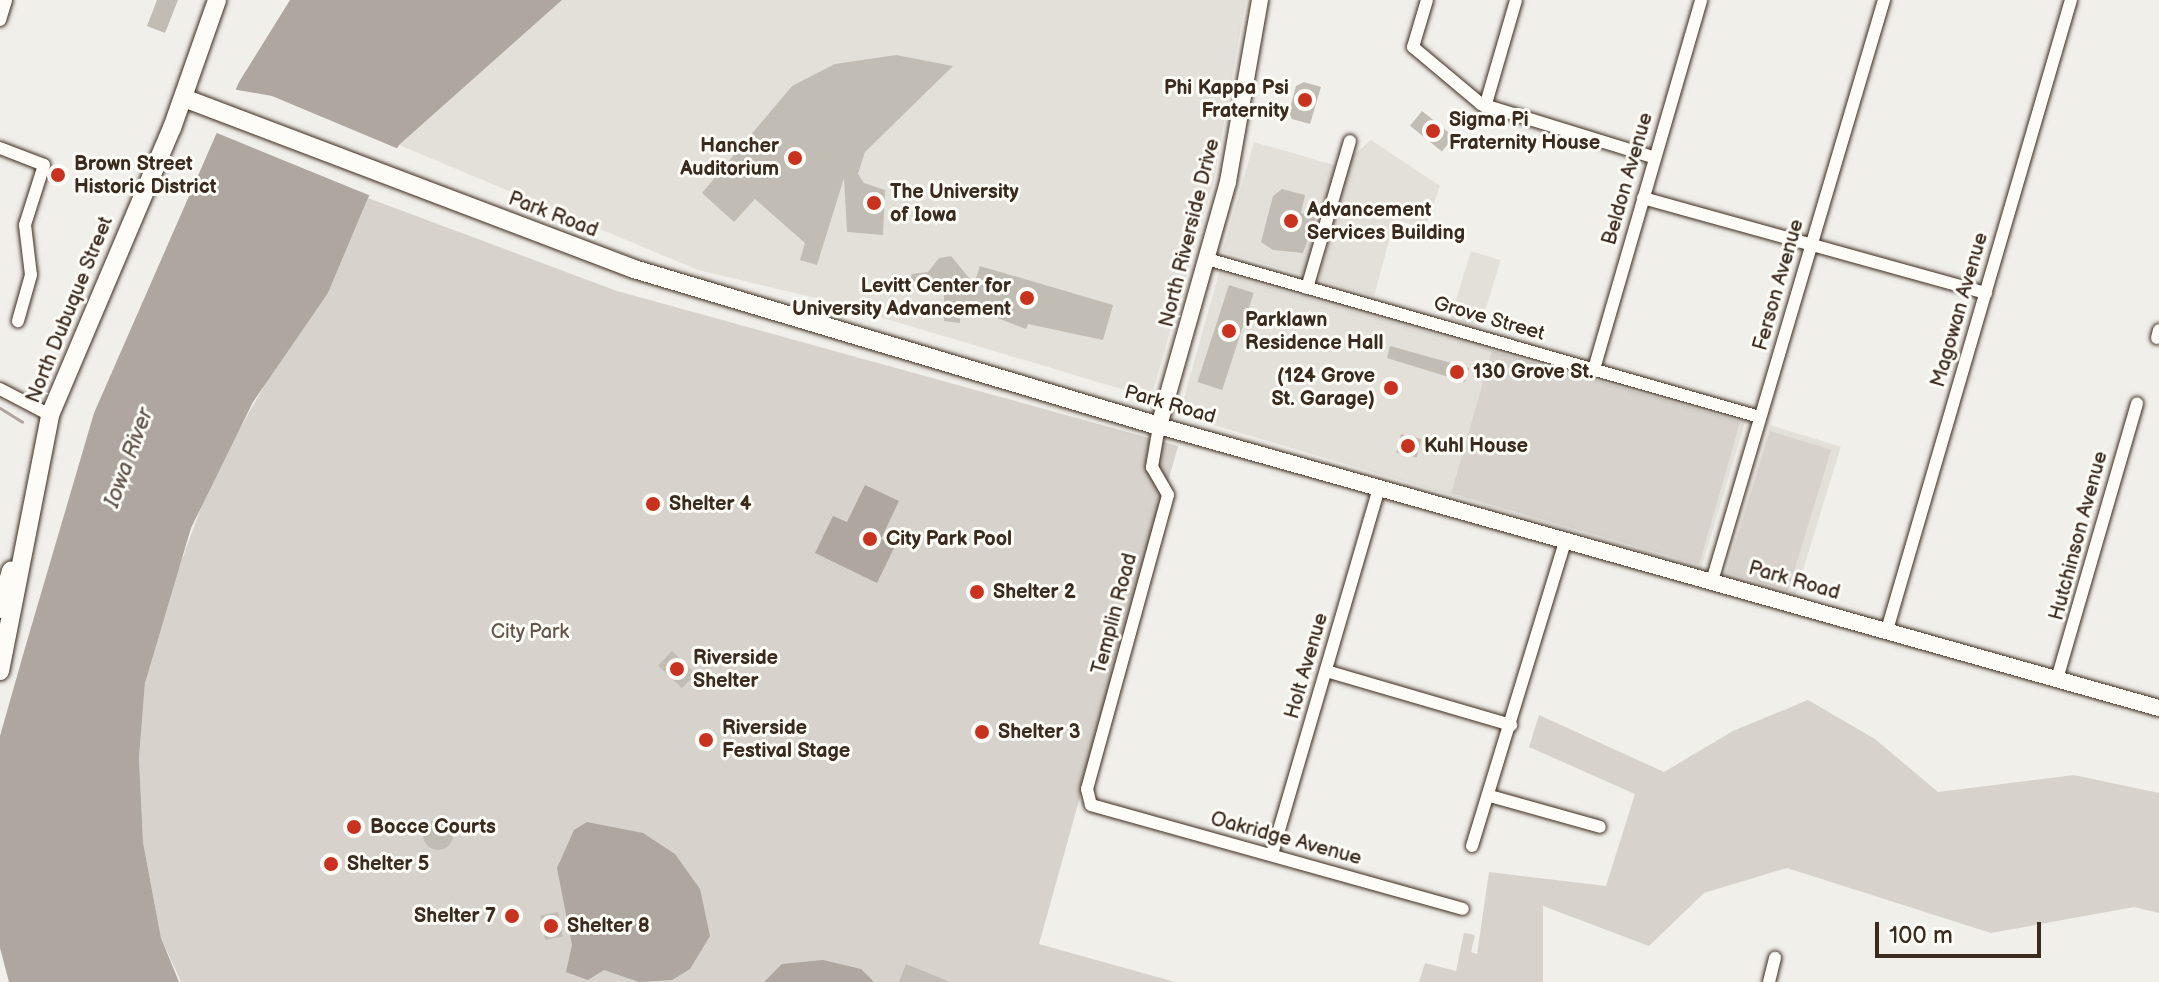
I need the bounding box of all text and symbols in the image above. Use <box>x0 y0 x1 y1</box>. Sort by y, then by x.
place label: Phi Kappa Psi Fraternity <box>1164 76 1289 123</box>
marker: Phi Kappa Psi Fraternity <box>1296 91 1314 109</box>
place label: Sigma Pi Fraternity House <box>1449 108 1601 155</box>
street label: Beldon Avenue <box>1598 110 1658 248</box>
marker: Sigma Pi Fraternity House <box>1424 122 1442 140</box>
place label: Hancher Auditorium <box>680 134 779 181</box>
street label: North Riverside Drive <box>1155 136 1225 330</box>
marker: Hancher Auditorium <box>786 149 804 167</box>
place label: Brown Street Historic District <box>74 152 216 199</box>
marker: Brown Street Historic District <box>49 166 67 184</box>
place label: The University of Iowa <box>890 180 1019 227</box>
street label: Park Road <box>505 187 601 243</box>
marker: The University of Iowa <box>865 194 883 212</box>
place label: Advancement Services Building <box>1307 198 1465 245</box>
marker: Advancement Services Building <box>1282 212 1300 230</box>
street label: North Dubuque Street <box>22 213 118 407</box>
street label: Ferson Avenue <box>1749 217 1809 353</box>
street label: Magowan Avenue <box>1926 230 1994 390</box>
place label: Levitt Center for University Advancement <box>792 274 1011 321</box>
marker: Levitt Center for University Advancement <box>1018 289 1036 307</box>
street label: Grove Street <box>1431 292 1547 346</box>
place label: Parklawn Residence Hall <box>1245 308 1383 355</box>
marker: Parklawn Residence Hall <box>1220 322 1238 340</box>
place label: 130 Grove St. <box>1473 360 1593 384</box>
marker: 130 Grove St. <box>1448 363 1466 381</box>
place label: (124 Grove St. Garage) <box>1271 364 1375 411</box>
marker: (124 Grove St. Garage) <box>1382 379 1400 397</box>
street label: Park Road <box>1122 381 1218 429</box>
water label: Iowa River <box>99 405 159 511</box>
place label: Kuhl House <box>1424 434 1528 458</box>
marker: Kuhl House <box>1399 437 1417 455</box>
street label: Hutchinson Avenue <box>2045 449 2113 623</box>
place label: Shelter 4 <box>669 492 752 516</box>
marker: Shelter 4 <box>644 495 662 513</box>
place label: City Park Pool <box>886 527 1013 551</box>
marker: City Park Pool <box>861 530 879 548</box>
street label: Templin Road <box>1087 551 1143 677</box>
street label: Park Road <box>1746 557 1842 605</box>
place label: Shelter 2 <box>993 580 1076 604</box>
marker: Shelter 2 <box>968 583 986 601</box>
street label: Holt Avenue <box>1280 610 1334 722</box>
park label: City Park <box>490 620 570 644</box>
place label: Riverside Shelter <box>693 646 778 693</box>
marker: Riverside Shelter <box>668 660 686 678</box>
place label: Riverside Festival Stage <box>722 716 850 763</box>
place label: Shelter 3 <box>998 720 1081 744</box>
marker: Shelter 3 <box>973 723 991 741</box>
marker: Riverside Festival Stage <box>697 731 715 749</box>
street label: Oakridge Avenue <box>1208 807 1364 871</box>
place label: Bocce Courts <box>370 815 496 839</box>
marker: Bocce Courts <box>345 818 363 836</box>
place label: Shelter 5 <box>347 852 429 876</box>
marker: Shelter 5 <box>322 855 340 873</box>
place label: Shelter 7 <box>414 904 496 928</box>
scale bar <box>1879 906 2045 956</box>
marker: Shelter 7 <box>503 907 521 925</box>
place label: Shelter 8 <box>567 914 650 938</box>
marker: Shelter 8 <box>542 917 560 935</box>
text: 100 m <box>1889 921 1953 950</box>

